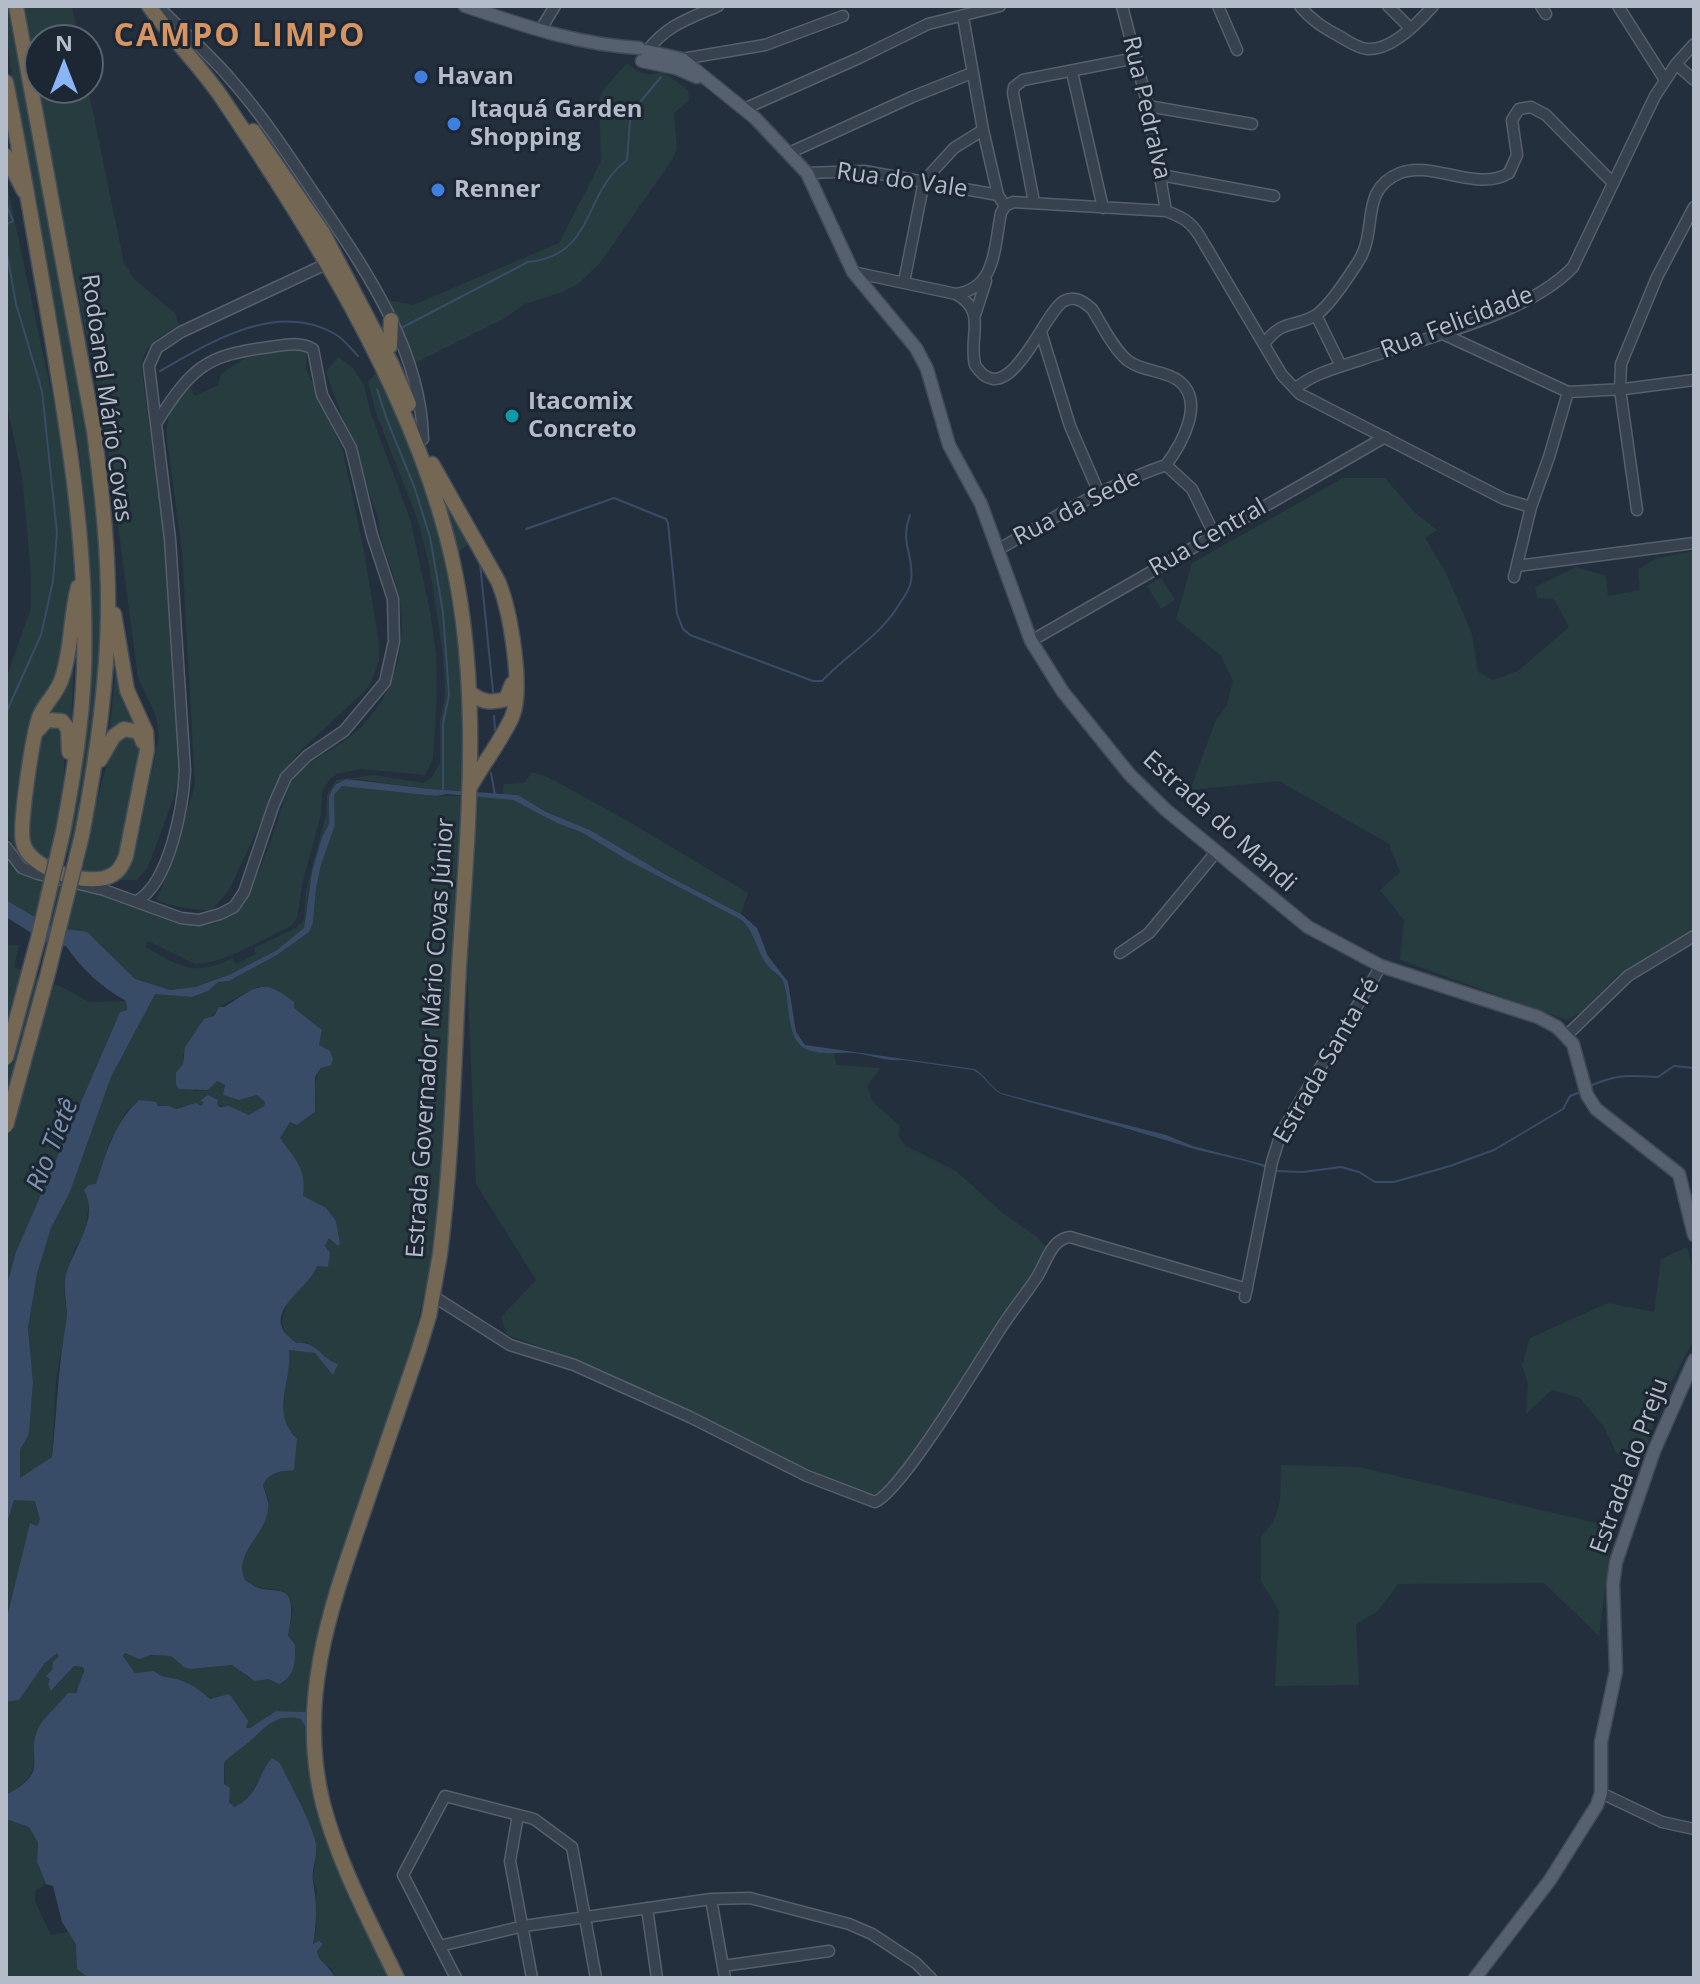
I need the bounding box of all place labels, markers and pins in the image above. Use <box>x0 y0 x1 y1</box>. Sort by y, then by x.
place label: Havan <box>437 63 514 91</box>
marker: Havan <box>412 68 430 86</box>
place label: Itaquá Garden Shopping <box>470 96 642 152</box>
marker: Itaquá Garden Shopping <box>445 115 463 133</box>
place label: Renner <box>454 176 541 204</box>
marker: Renner <box>429 181 447 199</box>
place label: Itacomix Concreto <box>528 388 637 444</box>
marker: Itacomix Concreto <box>503 407 521 425</box>

